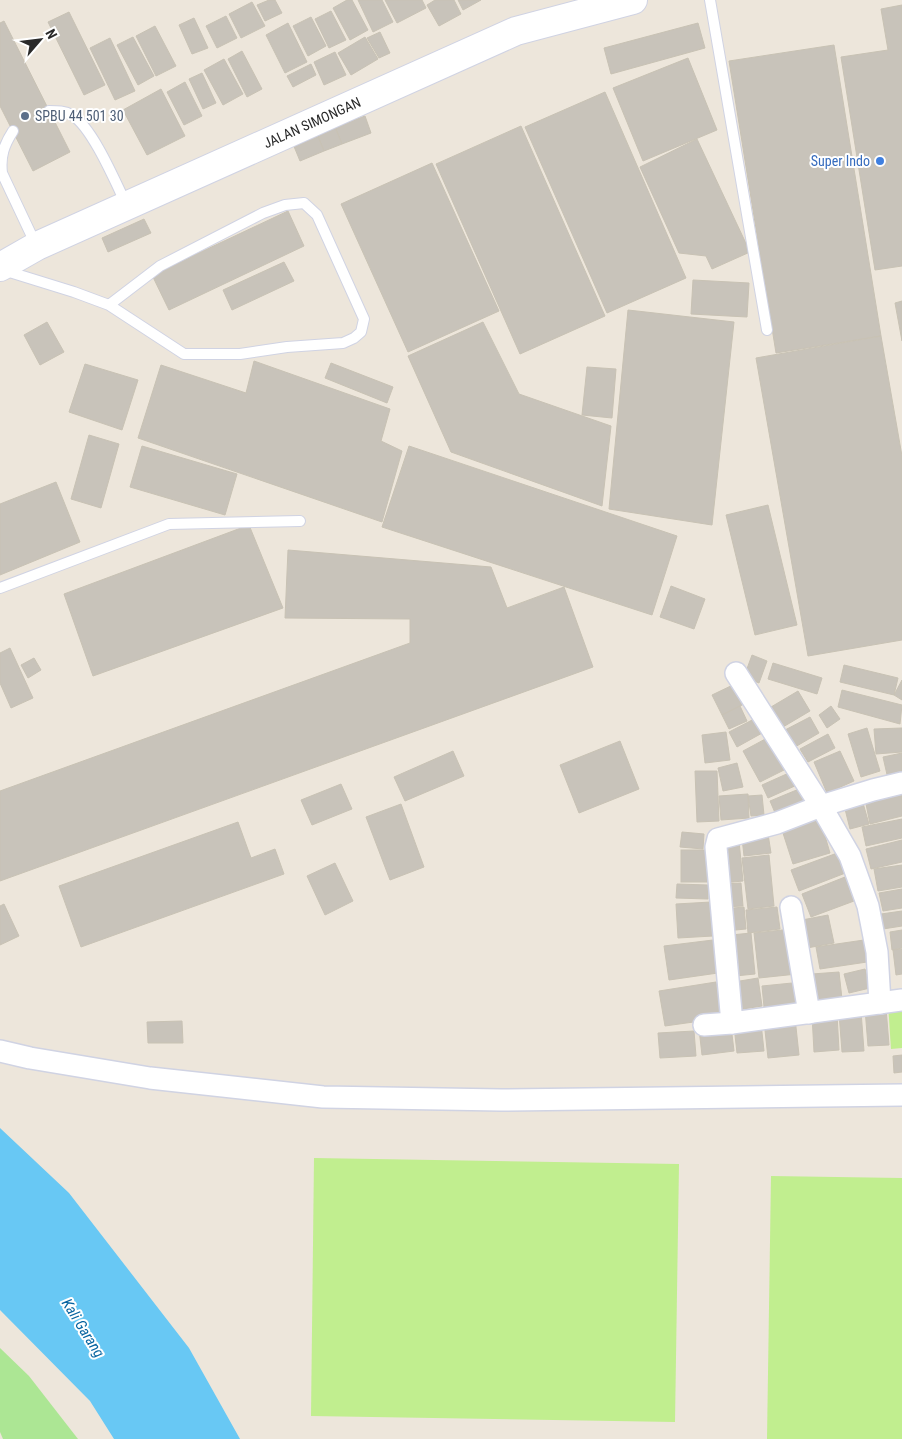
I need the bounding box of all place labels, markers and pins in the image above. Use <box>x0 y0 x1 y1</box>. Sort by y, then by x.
place label: SPBU 44 501 30 <box>35 108 124 124</box>
marker: SPBU 44 501 30 <box>19 110 31 122</box>
place label: Super Indo <box>811 153 870 169</box>
marker: Super Indo <box>874 155 886 167</box>

